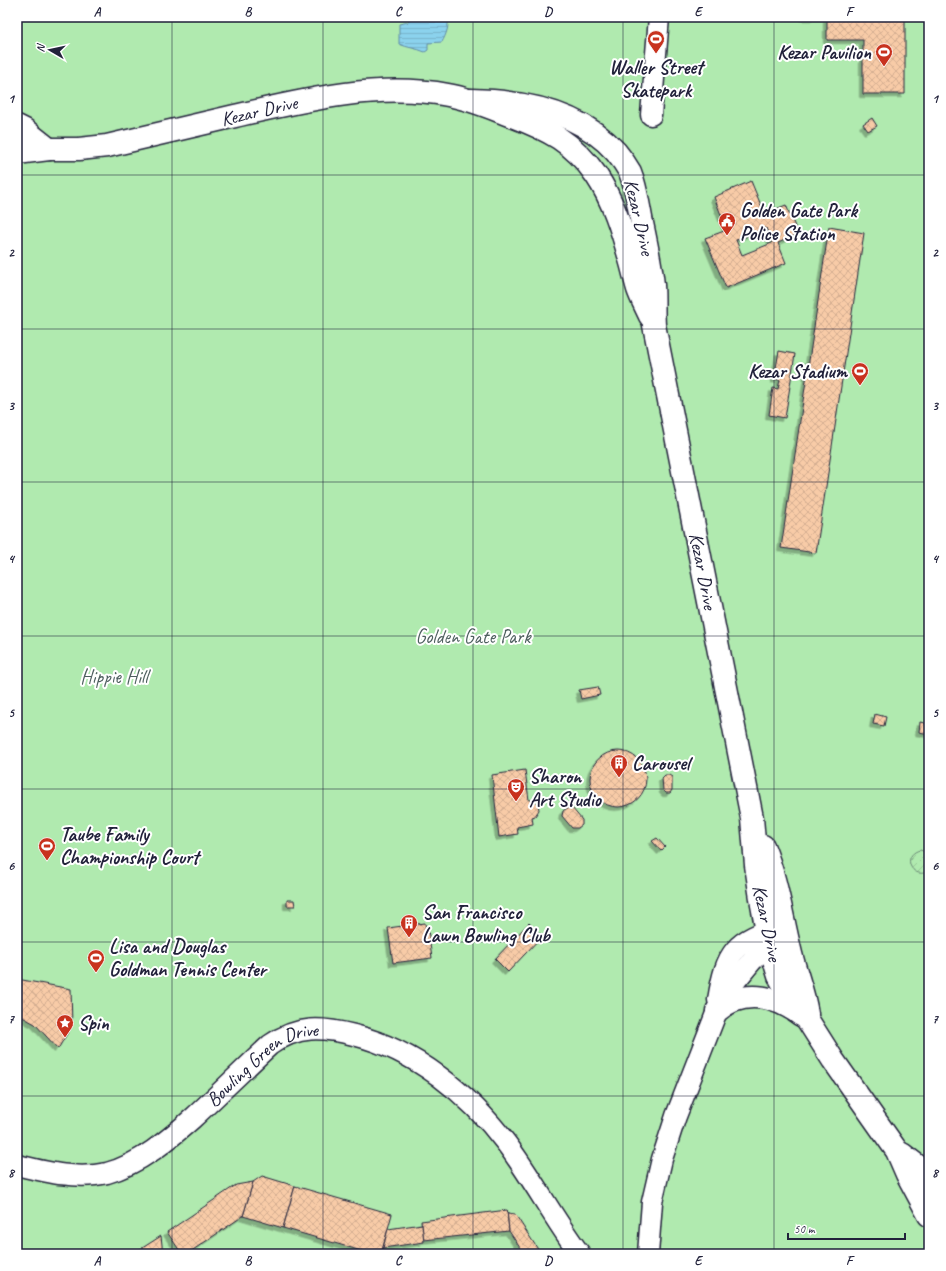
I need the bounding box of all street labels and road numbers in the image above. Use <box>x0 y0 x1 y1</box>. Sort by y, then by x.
street label: Kezar Drive <box>218 90 301 132</box>
street label: Kezar Drive <box>618 176 660 259</box>
street label: Kezar Drive <box>683 531 723 613</box>
street label: Kezar Drive <box>747 882 788 965</box>
street label: Bowling Green Drive <box>201 1017 320 1112</box>

